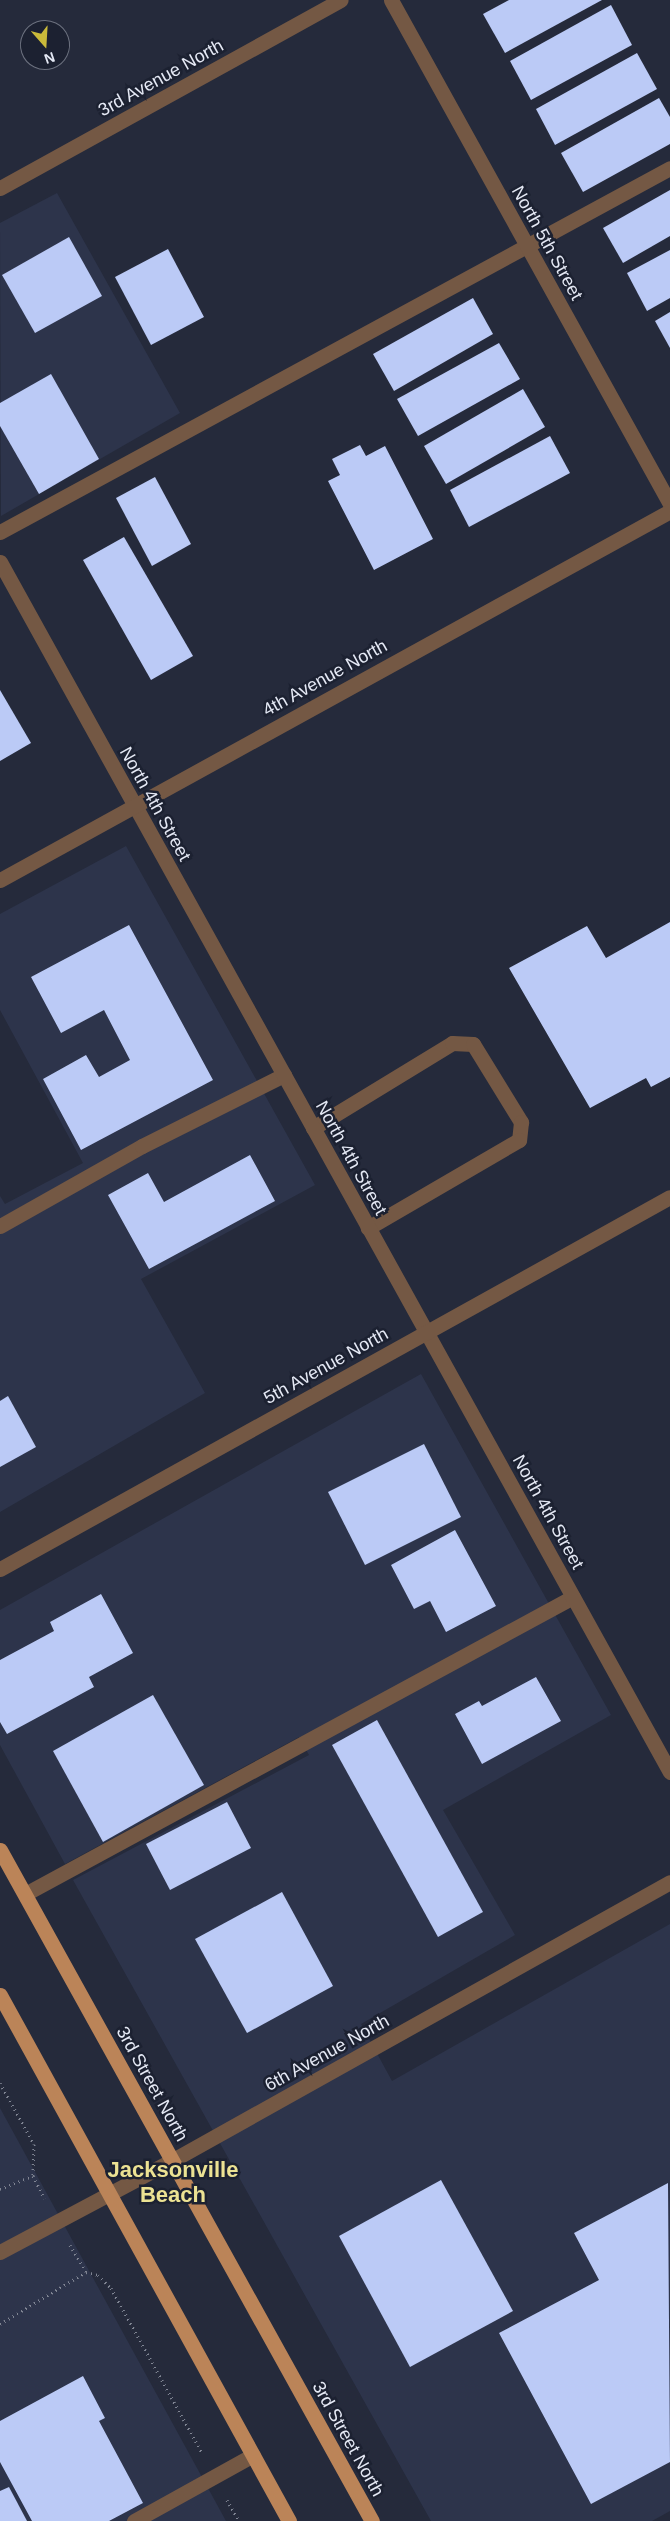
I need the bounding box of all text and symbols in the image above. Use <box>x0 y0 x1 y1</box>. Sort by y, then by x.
north arrow <box>20 20 70 70</box>
street label: 3rd Avenue North <box>94 34 228 122</box>
text: N <box>42 49 57 67</box>
street label: North 5th Street <box>507 182 587 304</box>
street label: 4th Avenue North <box>259 635 391 721</box>
street label: North 4th Street <box>115 743 195 865</box>
street label: North 4th Street <box>311 1097 391 1219</box>
street label: 5th Avenue North <box>260 1323 392 1409</box>
street label: North 4th Street <box>508 1451 588 1573</box>
street label: 6th Avenue North <box>261 2010 393 2096</box>
street label: 3rd Street North <box>112 2023 192 2145</box>
district label: Jacksonville Beach <box>108 2156 238 2208</box>
street label: 3rd Street North <box>308 2378 388 2500</box>

